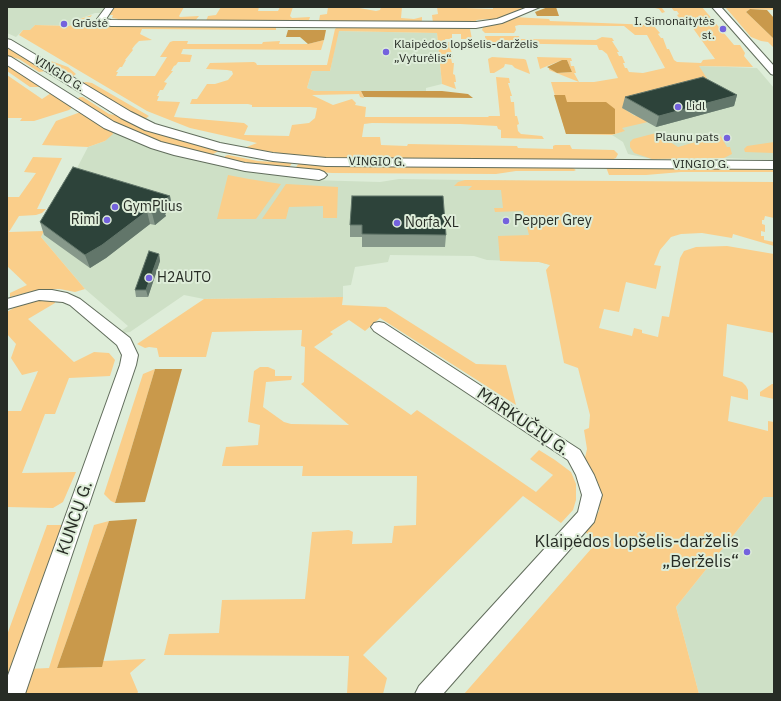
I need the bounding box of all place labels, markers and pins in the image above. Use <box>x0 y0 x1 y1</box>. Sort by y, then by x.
place label: I. Simonaitytės st. <box>634 15 715 43</box>
place label: Grūstė <box>72 17 108 31</box>
marker: Grūstė <box>59 19 69 29</box>
marker: I. Simonaitytės st. <box>718 24 728 34</box>
place label: Klaipėdos lopšelis-darželis „Vyturėlis“ <box>394 38 538 66</box>
marker: Klaipėdos lopšelis-darželis „Vyturėlis“ <box>381 47 391 57</box>
place label: Lidl <box>686 100 705 114</box>
marker: Lidl <box>673 102 683 112</box>
place label: Plaunu pats <box>655 131 719 145</box>
marker: Plaunu pats <box>722 133 732 143</box>
place label: GymPlius <box>123 199 182 215</box>
marker: GymPlius <box>110 202 120 212</box>
place label: Rimi <box>71 212 99 228</box>
place label: Pepper Grey <box>514 213 592 229</box>
marker: Rimi <box>102 215 112 225</box>
place label: Norfa XL <box>405 215 459 231</box>
marker: Pepper Grey <box>501 216 511 226</box>
marker: Norfa XL <box>392 218 402 228</box>
place label: H2AUTO <box>157 270 211 286</box>
marker: H2AUTO <box>144 273 154 283</box>
place label: Klaipėdos lopšelis-darželis „Berželis“ <box>534 532 739 572</box>
marker: Klaipėdos lopšelis-darželis „Berželis“ <box>742 547 752 557</box>

